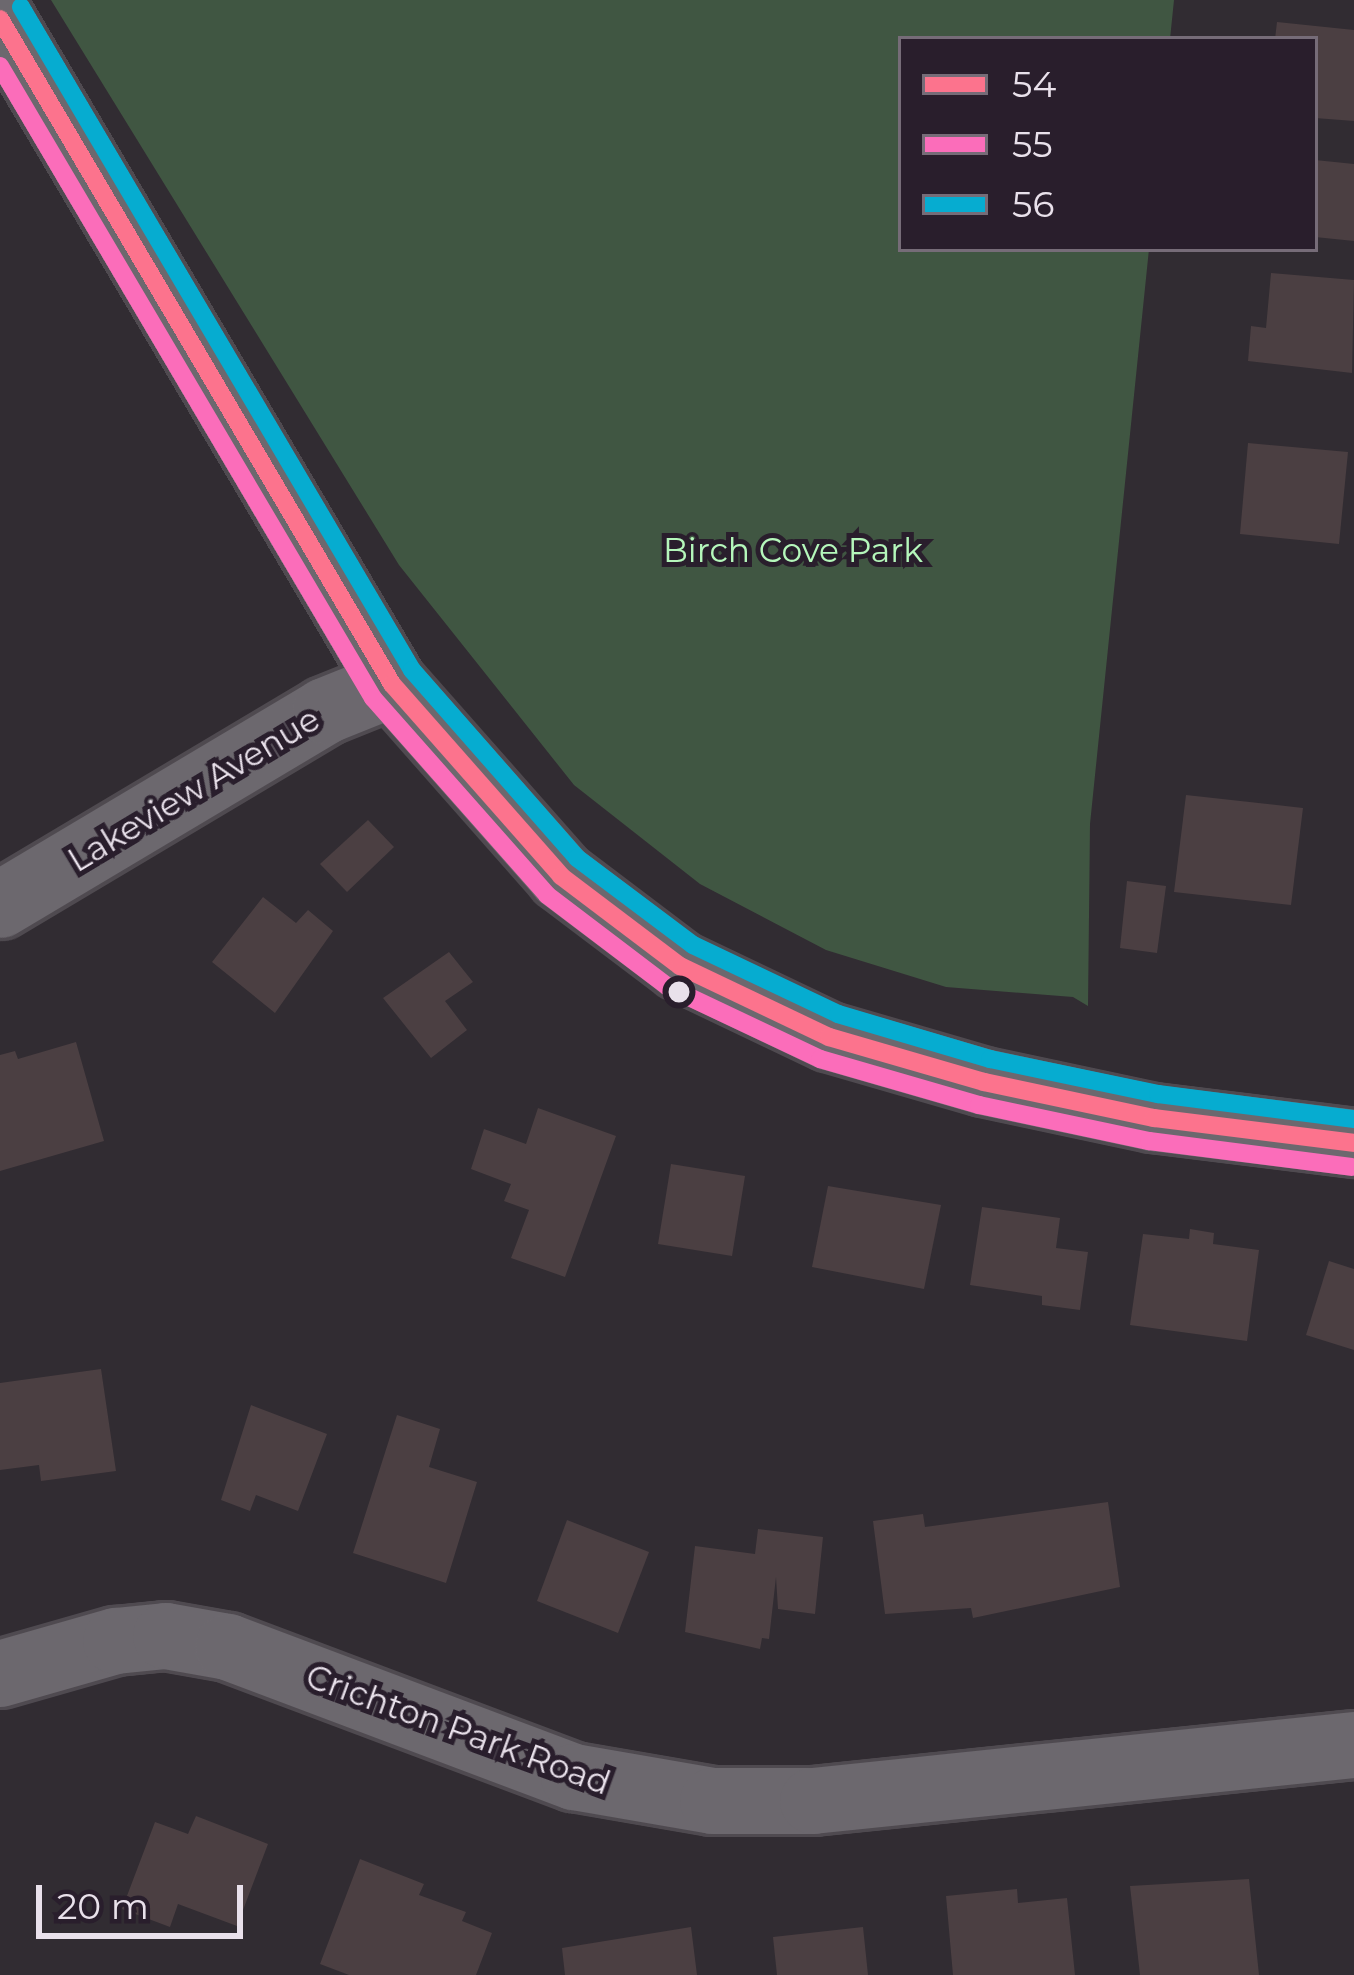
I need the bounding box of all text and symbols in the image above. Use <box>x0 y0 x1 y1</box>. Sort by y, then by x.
legend <box>898 36 1318 252</box>
text: 54 <box>1012 62 1056 106</box>
text: 55 <box>1012 122 1053 166</box>
text: 56 <box>1012 182 1054 226</box>
park label: Birch Cove Park <box>663 531 923 571</box>
street label: Lakeview Avenue <box>61 699 327 881</box>
unlabelled marker <box>668 981 690 1003</box>
street label: Crichton Park Road <box>301 1657 615 1803</box>
scale bar <box>42 1861 249 1935</box>
text: 20 m <box>57 1884 149 1928</box>

